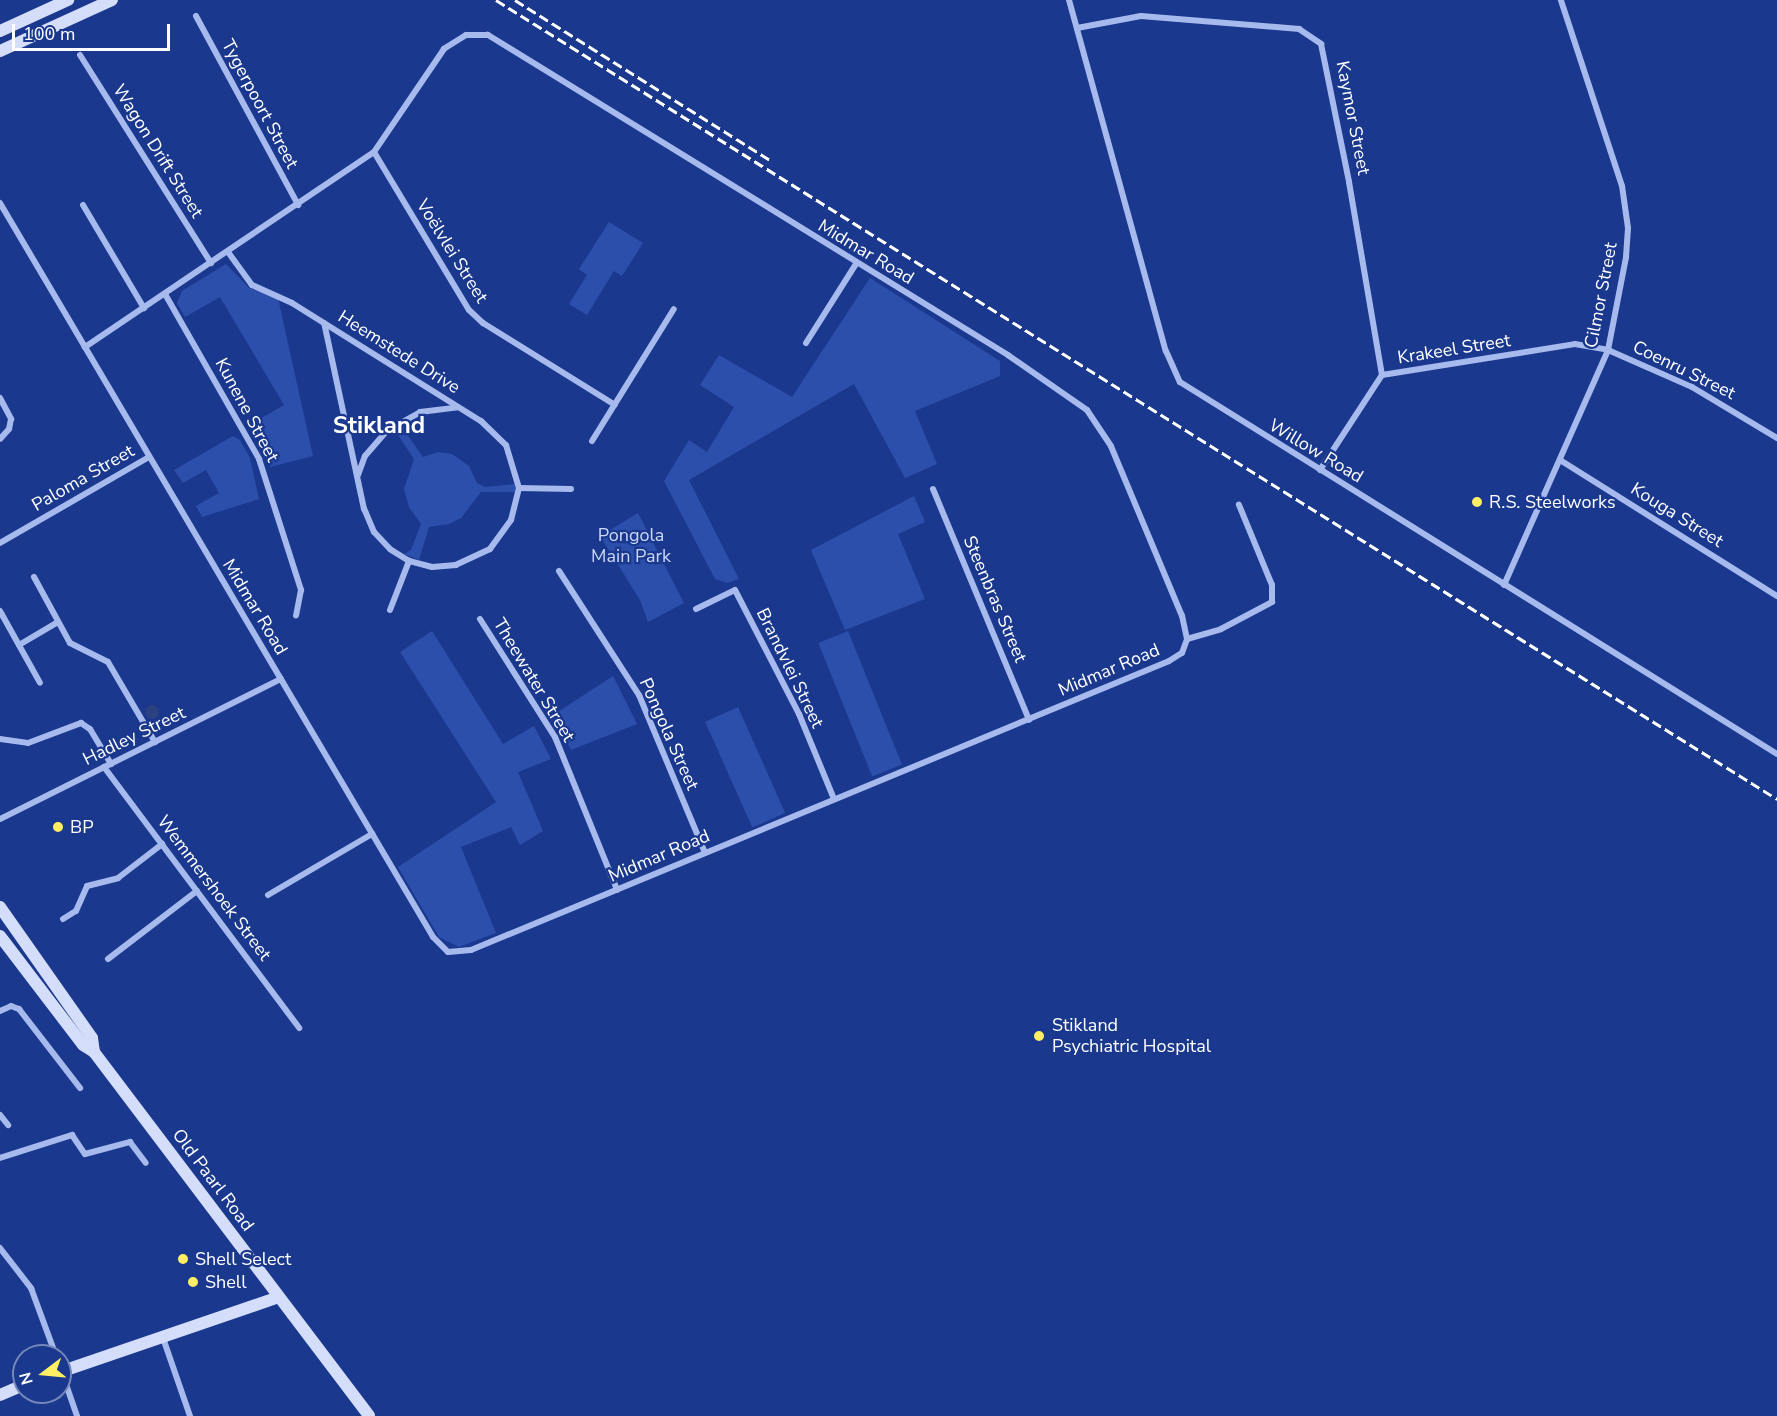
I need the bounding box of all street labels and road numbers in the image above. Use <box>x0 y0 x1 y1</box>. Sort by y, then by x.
street label: Tygerpoort Street <box>217 36 303 172</box>
street label: Kaymor Street <box>1331 59 1375 177</box>
street label: Wagon Drift Street <box>108 80 208 222</box>
street label: Voëlvlei Street <box>412 195 492 307</box>
street label: Midmar Road <box>814 215 918 289</box>
street label: Cilmor Street <box>1580 240 1622 350</box>
street label: Heemstede Drive <box>334 306 464 398</box>
street label: Krakeel Street <box>1396 329 1512 369</box>
street label: Coenru Street <box>1629 336 1739 404</box>
street label: Kunene Street <box>211 354 283 466</box>
street label: Willow Road <box>1265 414 1367 488</box>
street label: Paloma Street <box>28 440 138 516</box>
street label: Kouga Street <box>1627 478 1727 552</box>
street label: Steenbras Street <box>959 532 1031 666</box>
street label: Midmar Road <box>218 555 292 659</box>
street label: Brandvlei Street <box>752 604 828 732</box>
street label: Theewater Street <box>489 614 579 746</box>
street label: Midmar Road <box>1055 639 1163 701</box>
street label: Pongola Street <box>635 675 703 793</box>
street label: Hadley Street <box>79 702 189 770</box>
street label: Wemmershoek Street <box>152 811 276 965</box>
street label: Midmar Road <box>605 825 713 887</box>
street label: Old Paarl Road <box>168 1125 258 1235</box>

